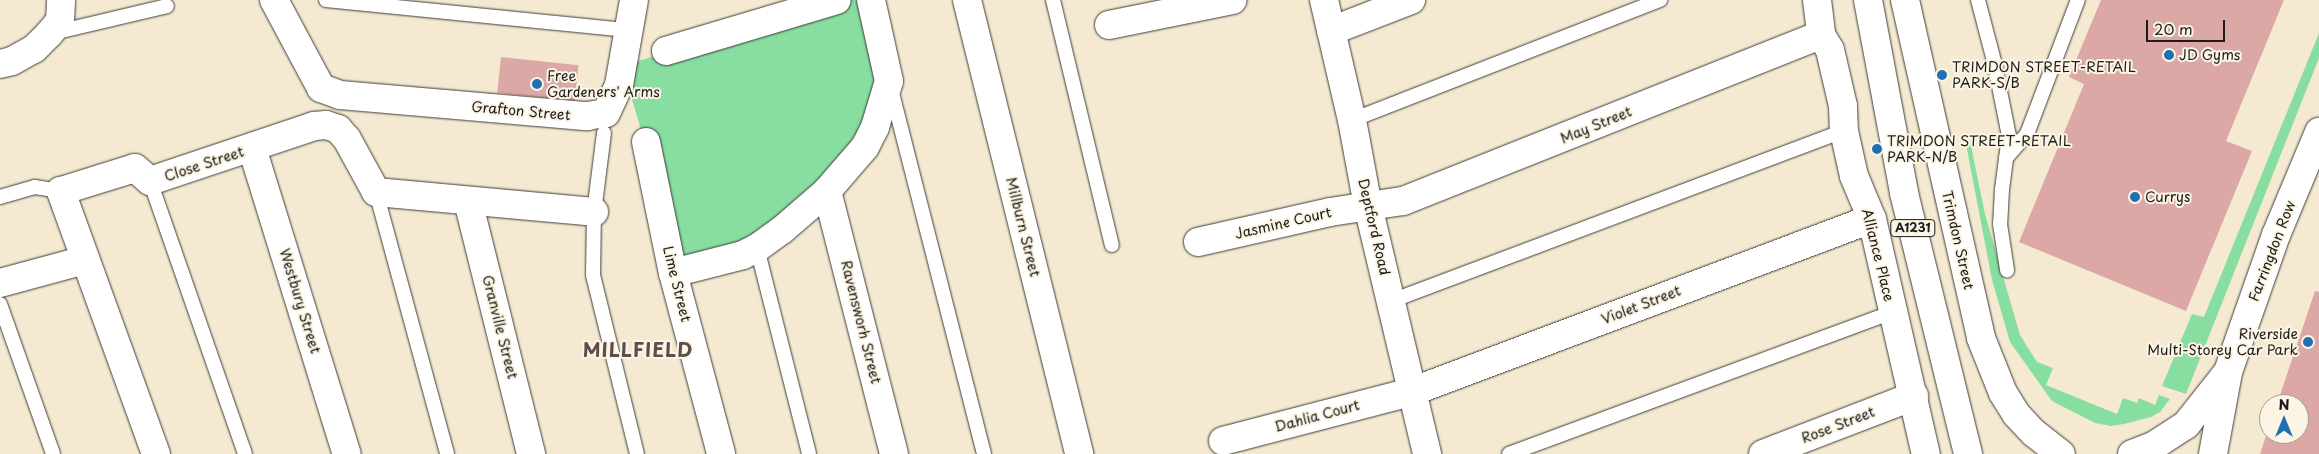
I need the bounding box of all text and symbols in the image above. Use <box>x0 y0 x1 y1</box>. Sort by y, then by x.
scale bar <box>2149 10 2228 42</box>
text: 20 m <box>2154 17 2193 40</box>
place label: JD Gyms <box>2179 47 2242 63</box>
marker: JD Gyms <box>2163 49 2175 61</box>
place label: TRIMDON STREET-RETAIL PARK-S/B <box>1952 59 2136 92</box>
place label: Free Gardeners' Arms <box>547 68 660 100</box>
marker: TRIMDON STREET-RETAIL PARK-S/B <box>1936 69 1948 81</box>
marker: Free Gardeners' Arms <box>531 78 543 90</box>
street label: Grafton Street <box>471 98 571 124</box>
street label: May Street <box>1558 103 1634 147</box>
place label: TRIMDON STREET-RETAIL PARK-N/B <box>1887 133 2071 166</box>
street label: Close Street <box>162 143 246 185</box>
marker: TRIMDON STREET-RETAIL PARK-N/B <box>1871 143 1883 155</box>
street label: Millburn Street <box>1002 175 1044 279</box>
street label: Deptford Road <box>1355 177 1393 277</box>
street label: Trimdon Street <box>1938 189 1978 291</box>
place label: Currys <box>2145 189 2190 205</box>
marker: Currys <box>2129 191 2141 203</box>
street label: Farringdon Row <box>2245 198 2299 304</box>
street label: Jasmine Court <box>1233 204 1333 242</box>
street label: Alliance Place <box>1858 207 1898 303</box>
road number: A1231 <box>1889 218 1937 238</box>
street label: Lime Street <box>659 244 695 324</box>
street label: Westbury Street <box>276 246 324 356</box>
street label: Ravensworh Street <box>837 258 885 386</box>
street label: Granville Street <box>479 273 521 381</box>
street label: Violet Street <box>1598 282 1684 328</box>
place label: Riverside Multi-Storey Car Park <box>2147 326 2298 358</box>
marker: Riverside Multi-Storey Car Park <box>2302 336 2314 348</box>
district label: MILLFIELD <box>583 339 693 361</box>
north arrow <box>2259 394 2309 444</box>
text: N <box>2278 394 2290 415</box>
street label: Dahlia Court <box>1272 396 1362 436</box>
street label: Rose Street <box>1799 403 1877 447</box>

